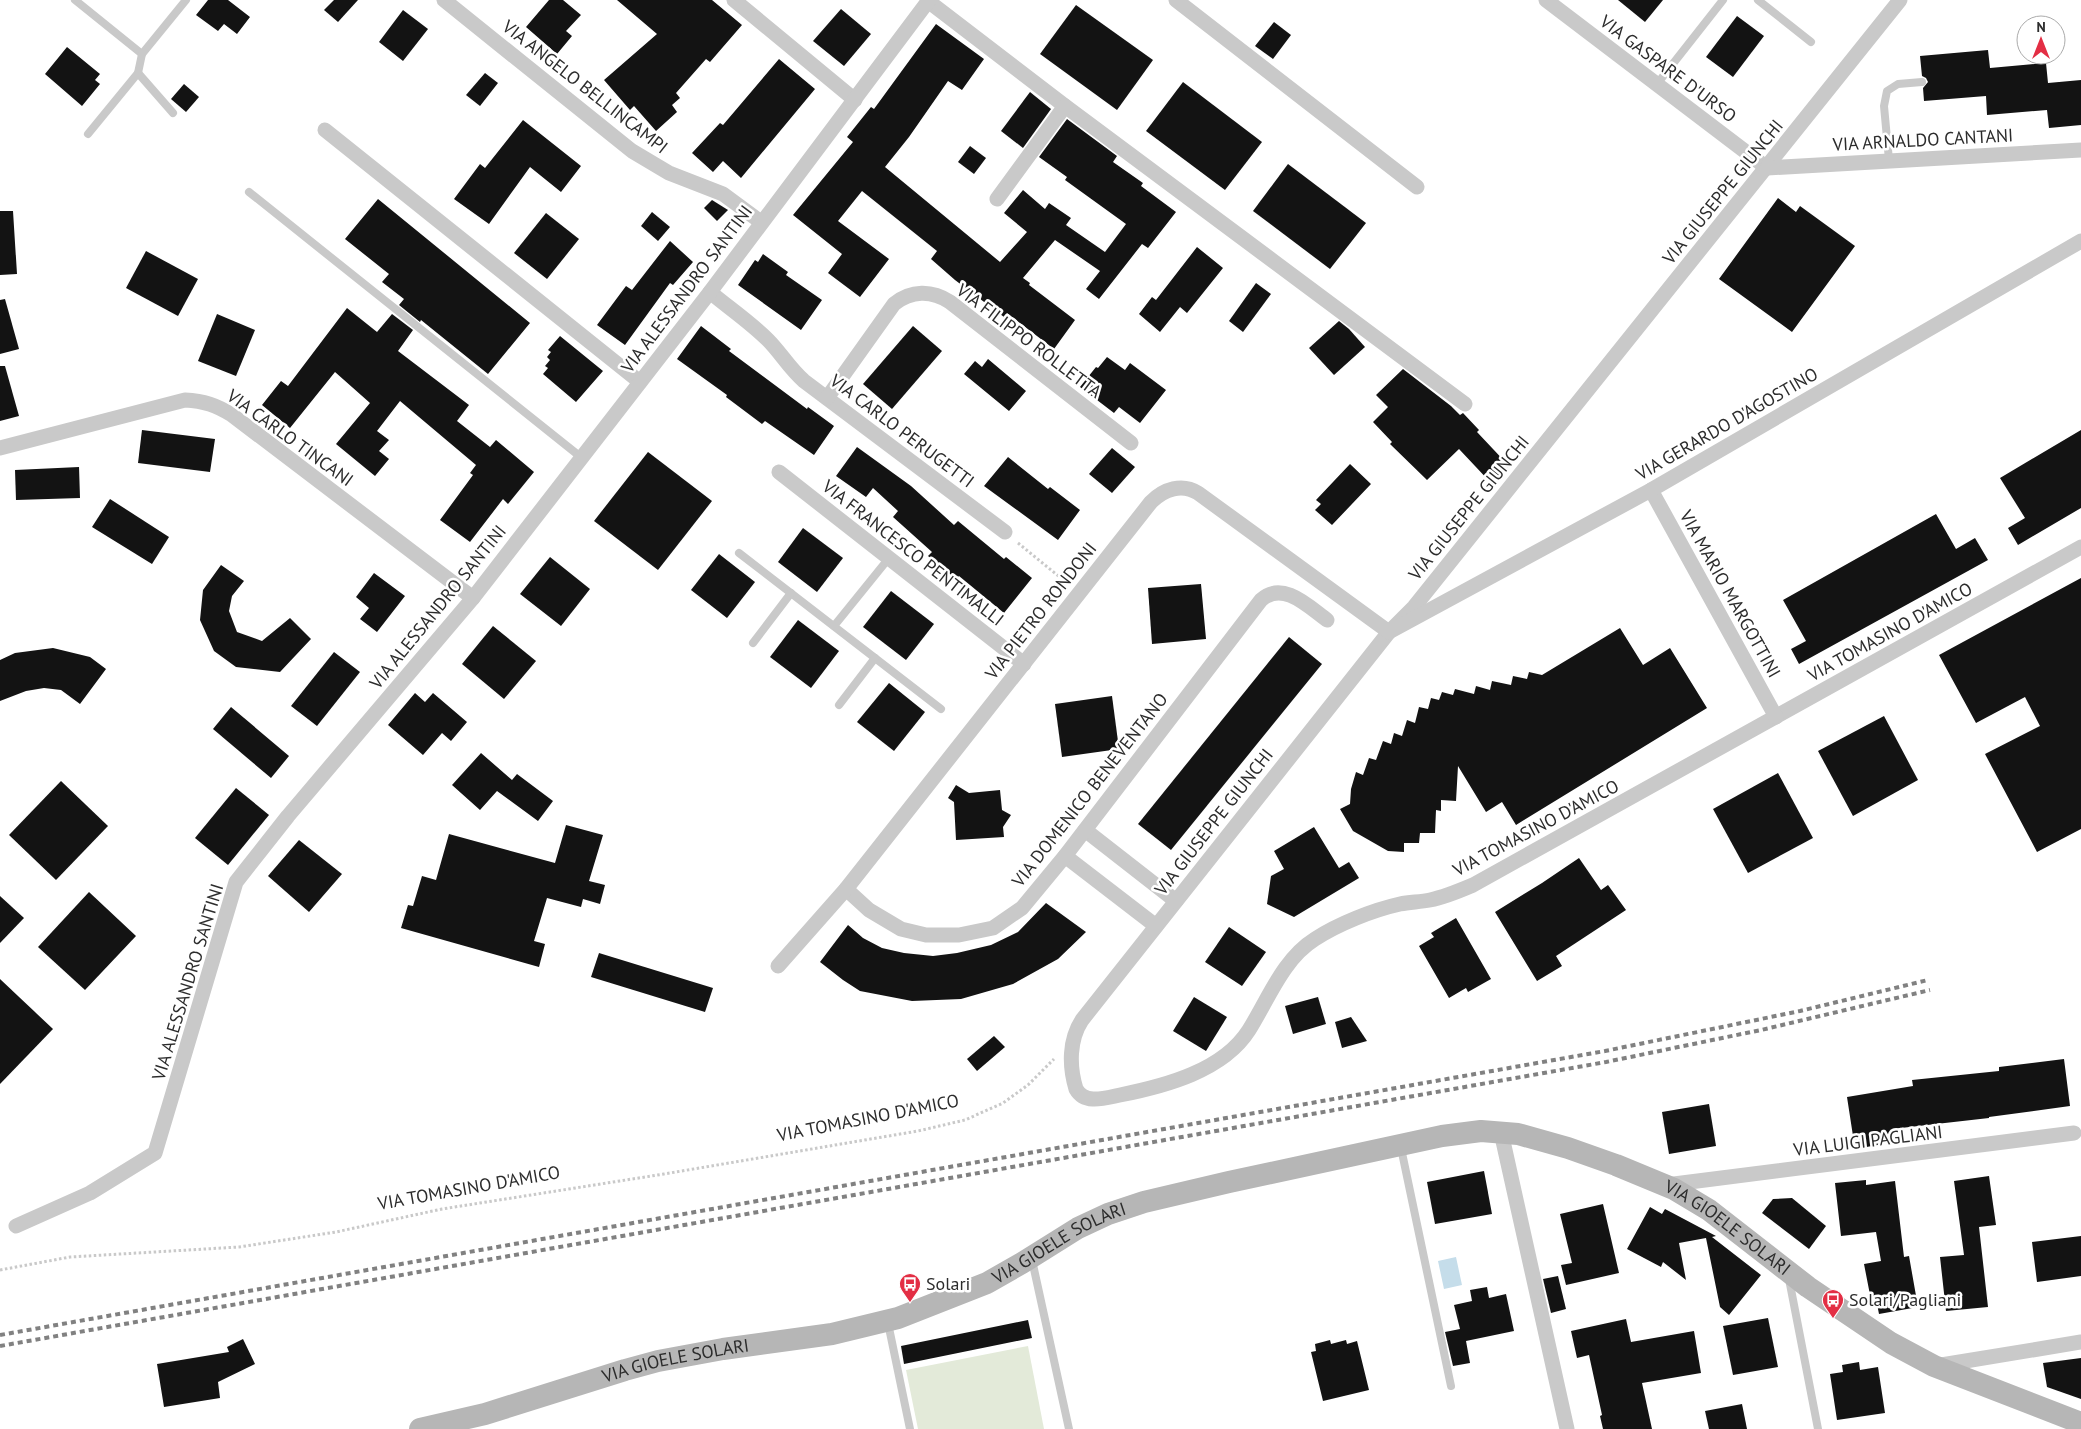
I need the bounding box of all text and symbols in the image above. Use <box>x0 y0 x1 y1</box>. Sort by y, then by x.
street label: VIA GASPARE D'URSO <box>1595 9 1741 127</box>
street label: VIA ANGELO BELLINCAMPI <box>497 14 673 158</box>
north arrow <box>2016 15 2066 65</box>
text: N <box>2036 18 2046 36</box>
street label: VIA GIUSEPPE GIUNCHI <box>1657 115 1788 269</box>
street label: VIA ARNALDO CANTANI <box>1831 123 2014 156</box>
street label: VIA ALESSANDRO SANTINI <box>615 200 757 378</box>
street label: VIA FILIPPO ROLLETTA <box>951 278 1107 403</box>
street label: VIA GERARDO D'AGOSTINO <box>1631 362 1822 486</box>
street label: VIA CARLO PERUGETTI <box>825 368 979 492</box>
street label: VIA CARLO TINCANI <box>222 383 358 491</box>
street label: VIA GIUSEPPE GIUNCHI <box>1403 431 1534 585</box>
street label: VIA FRANCESCO PENTIMALLI <box>817 474 1009 631</box>
street label: VIA MARIO MARGOTTINI <box>1674 505 1786 682</box>
street label: VIA ALESSANDRO SANTINI <box>364 520 511 694</box>
street label: VIA PIETRO RONDONI <box>979 537 1101 685</box>
street label: VIA TOMASINO D'AMICO <box>1803 577 1976 687</box>
street label: VIA DOMENICO BENEVENTANO <box>1006 688 1173 892</box>
street label: VIA GIUSEPPE GIUNCHI <box>1149 744 1278 900</box>
street label: VIA TOMASINO D'AMICO <box>1448 774 1623 882</box>
street label: VIA ALESSANDRO SANTINI <box>146 881 228 1084</box>
street label: VIA TOMASINO D'AMICO <box>774 1089 961 1147</box>
street label: VIA LUIGI PAGLIANI <box>1791 1120 1944 1161</box>
street label: VIA TOMASINO D'AMICO <box>375 1160 562 1215</box>
street label: VIA GIOELE SOLARI <box>1661 1174 1795 1280</box>
street label: VIA GIOELE SOLARI <box>987 1197 1129 1289</box>
bus stop icon: Solari <box>898 1272 922 1303</box>
place label: Solari <box>926 1272 970 1295</box>
bus stop icon: Solari/Pagliani <box>1821 1288 1845 1319</box>
place label: Solari/Pagliani <box>1849 1288 1961 1311</box>
street label: VIA GIOELE SOLARI <box>598 1334 750 1388</box>

